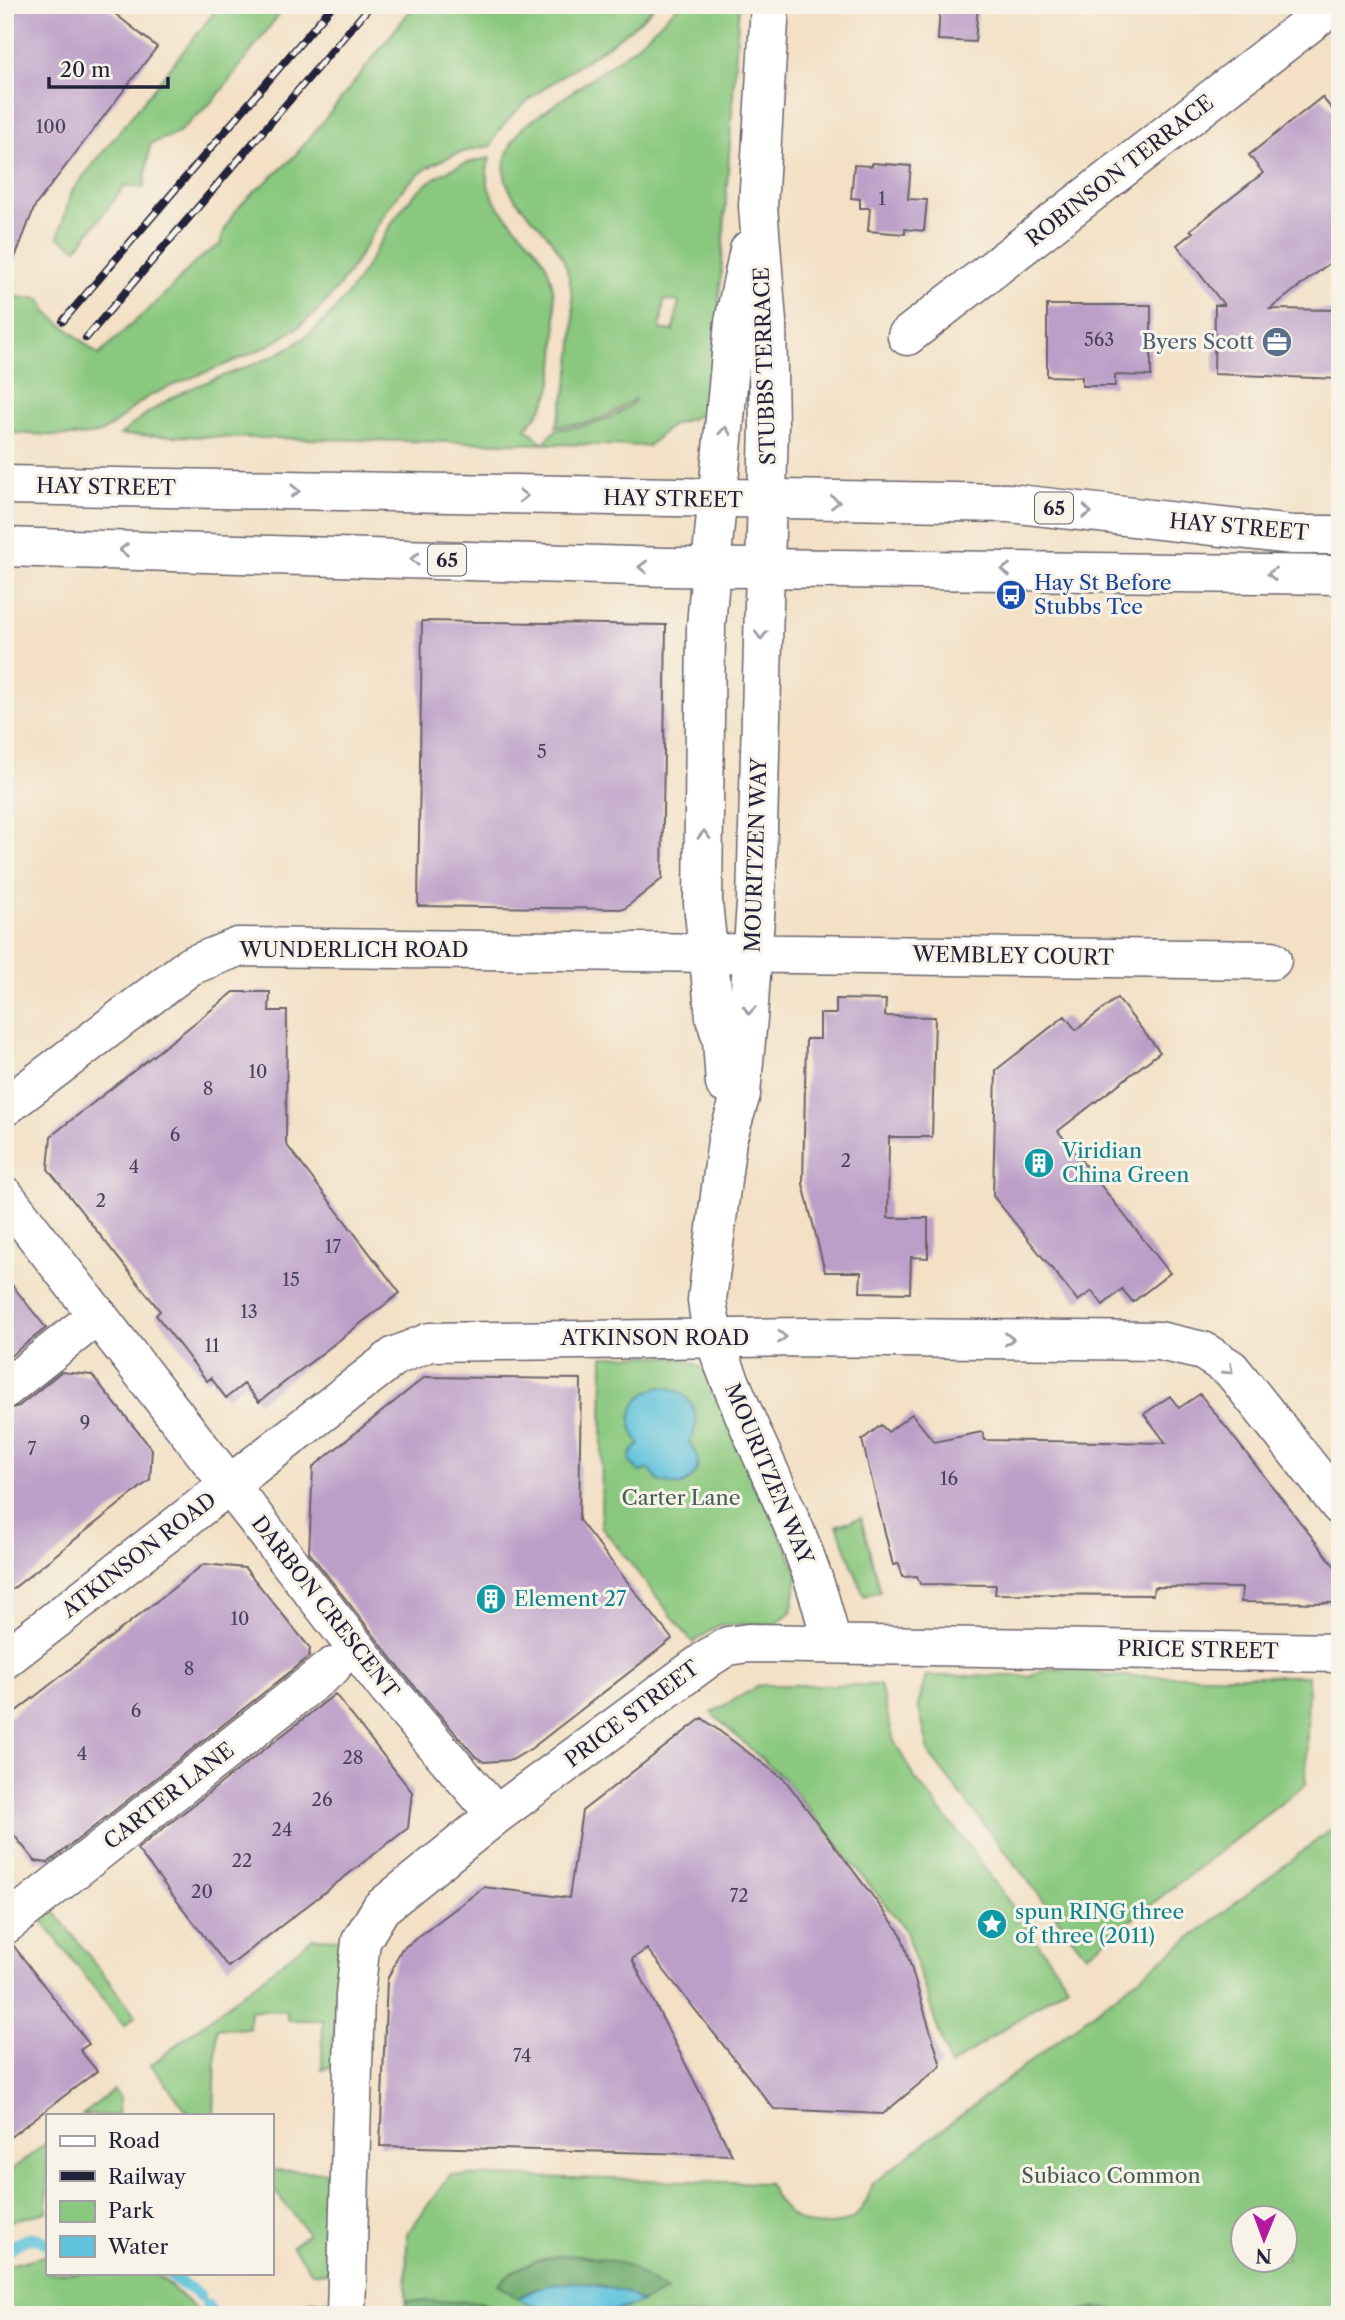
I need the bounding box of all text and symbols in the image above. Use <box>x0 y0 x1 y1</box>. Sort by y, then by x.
scale bar <box>49 46 168 90</box>
text: 20 m <box>60 57 111 82</box>
street label: ROBINSON TERRACE <box>1021 90 1218 252</box>
house number: 100 <box>36 116 66 138</box>
house number: 1 <box>878 188 886 210</box>
street label: STUBBS TERRACE <box>749 267 780 465</box>
office icon: Byers Scott <box>1260 325 1294 359</box>
house number: 563 <box>1084 329 1114 351</box>
place label: Byers Scott <box>1142 329 1255 354</box>
one-way arrow <box>717 426 732 437</box>
street label: HAY STREET <box>36 473 176 500</box>
one-way arrow <box>290 484 301 499</box>
street label: HAY STREET <box>603 485 743 512</box>
one-way arrow <box>517 488 528 503</box>
road number: 65 <box>1035 492 1073 524</box>
one-way arrow <box>831 494 841 510</box>
one-way arrow <box>1081 504 1093 519</box>
street label: HAY STREET <box>1168 508 1310 545</box>
one-way arrow <box>118 543 129 558</box>
road number: 65 <box>428 544 466 576</box>
one-way arrow <box>410 552 421 567</box>
one-way arrow <box>637 559 648 574</box>
one-way arrow <box>1000 563 1011 578</box>
one-way arrow <box>1266 566 1276 582</box>
place label: Hay St Before Stubbs Tce <box>1034 570 1171 619</box>
bus stop icon: Hay St Before Stubbs Tce <box>994 578 1028 612</box>
one-way arrow <box>754 630 769 641</box>
house number: 5 <box>537 741 547 763</box>
street label: MOURITZEN WAY <box>740 756 771 953</box>
one-way arrow <box>696 829 712 840</box>
street label: WUNDERLICH ROAD <box>239 937 468 962</box>
street label: WEMBLEY COURT <box>911 941 1114 970</box>
one-way arrow <box>741 1004 756 1015</box>
house number: 10 <box>249 1061 267 1083</box>
house number: 8 <box>203 1078 213 1100</box>
house number: 6 <box>170 1124 180 1146</box>
place label: Viridian China Green <box>1061 1138 1189 1187</box>
building icon: Viridian China Green <box>1022 1146 1056 1180</box>
house number: 2 <box>841 1150 851 1172</box>
house number: 4 <box>129 1156 139 1178</box>
house number: 2 <box>96 1190 106 1212</box>
house number: 17 <box>325 1236 341 1258</box>
house number: 15 <box>282 1269 300 1291</box>
house number: 13 <box>240 1301 258 1323</box>
street label: ATKINSON ROAD <box>560 1325 749 1350</box>
one-way arrow <box>777 1329 788 1345</box>
one-way arrow <box>1005 1331 1015 1347</box>
house number: 11 <box>204 1335 220 1357</box>
one-way arrow <box>1221 1362 1234 1374</box>
street label: MOURITZEN WAY <box>720 1379 819 1569</box>
house number: 9 <box>80 1412 90 1434</box>
house number: 7 <box>28 1438 37 1460</box>
house number: 16 <box>940 1468 958 1490</box>
park label: Carter Lane <box>621 1485 741 1510</box>
street label: ATKINSON ROAD <box>56 1487 221 1623</box>
street label: DARBON CRESCENT <box>246 1511 405 1703</box>
building icon: Element 27 <box>474 1582 508 1616</box>
place label: Element 27 <box>514 1586 627 1611</box>
house number: 10 <box>231 1608 249 1630</box>
street label: PRICE STREET <box>1117 1636 1279 1663</box>
street label: PRICE STREET <box>560 1655 704 1772</box>
house number: 8 <box>184 1658 194 1680</box>
house number: 6 <box>131 1700 141 1722</box>
street label: CARTER LANE <box>99 1737 239 1854</box>
house number: 4 <box>77 1743 87 1765</box>
house number: 28 <box>342 1747 364 1769</box>
house number: 26 <box>312 1789 332 1811</box>
house number: 24 <box>272 1819 292 1841</box>
house number: 22 <box>232 1850 252 1872</box>
house number: 20 <box>191 1881 213 1903</box>
house number: 72 <box>729 1885 749 1907</box>
place label: spun RING three of three (2011) <box>1015 1899 1184 1948</box>
place icon: spun RING three of three (2011) <box>975 1907 1009 1941</box>
house number: 74 <box>513 2045 531 2067</box>
legend <box>46 2114 273 2274</box>
text: Road <box>108 2128 160 2153</box>
park label: Subiaco Common <box>1021 2163 1201 2188</box>
text: Railway <box>108 2164 186 2189</box>
text: Park <box>108 2198 154 2223</box>
north arrow <box>1230 2204 1300 2274</box>
text: Water <box>107 2234 168 2259</box>
text: N <box>1255 2244 1272 2267</box>

